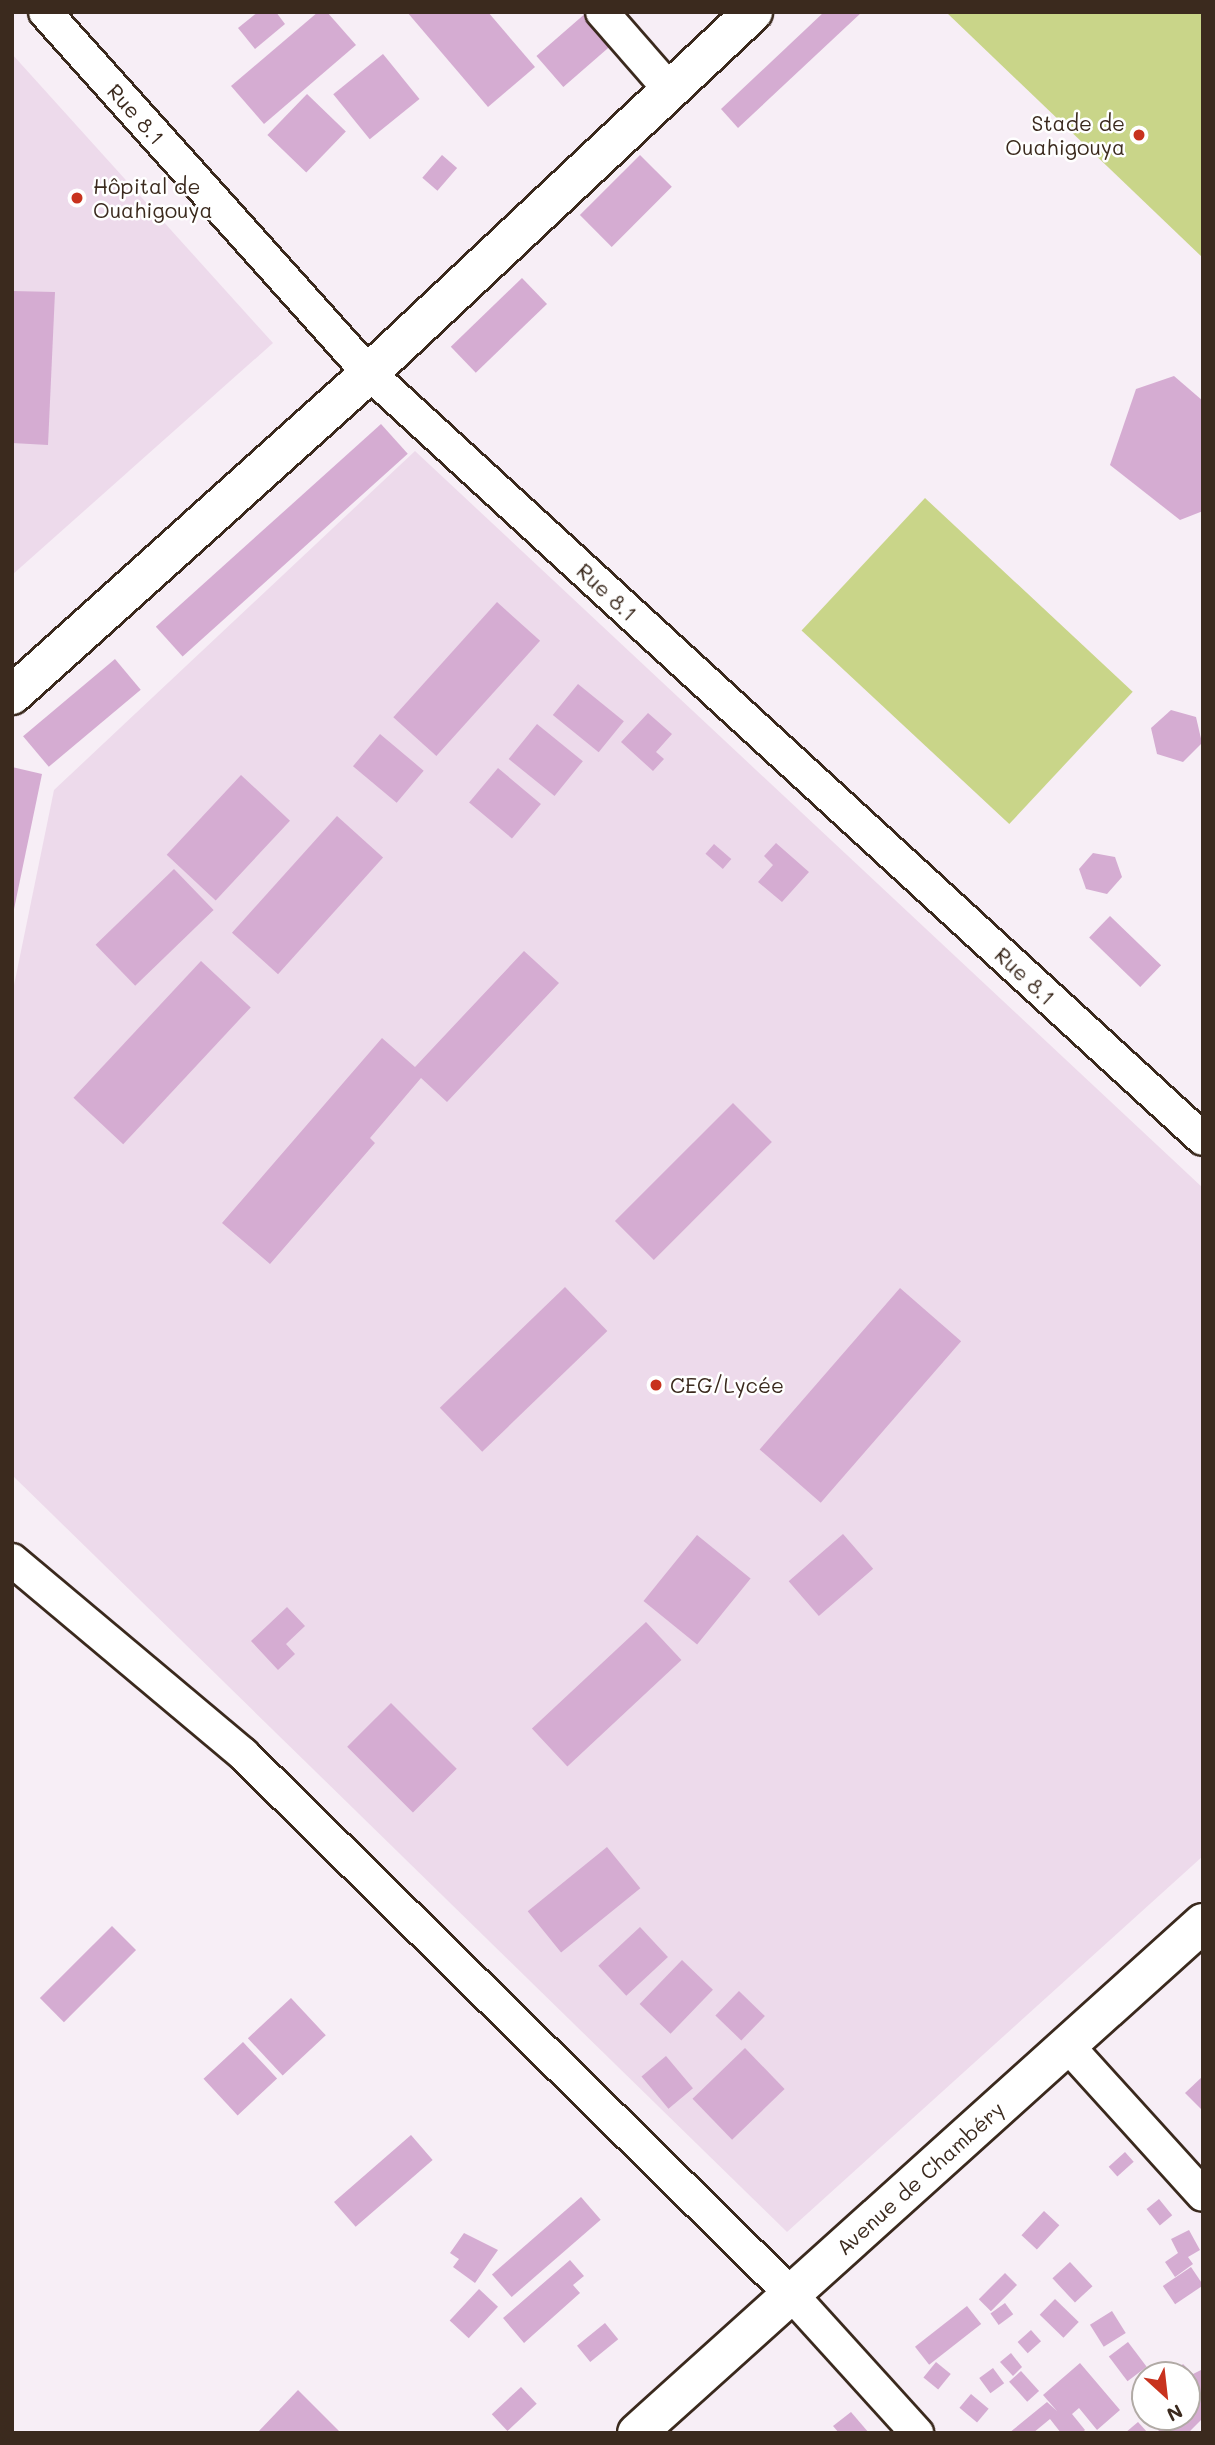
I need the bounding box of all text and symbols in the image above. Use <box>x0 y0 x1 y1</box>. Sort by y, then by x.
street label: Rue 8.1 <box>102 78 170 150</box>
place label: Stade de Ouahigouya <box>1005 110 1125 160</box>
marker: Stade de Ouahigouya <box>1131 127 1147 143</box>
place label: Hôpital de Ouahigouya <box>93 173 213 223</box>
marker: Hôpital de Ouahigouya <box>67 188 87 208</box>
street label: Rue 8.1 <box>572 558 642 626</box>
street label: Rue 8.1 <box>990 942 1060 1010</box>
place label: CEG/Lycée <box>670 1372 784 1398</box>
marker: CEG/Lycée <box>648 1377 664 1393</box>
street label: Avenue de Chambéry <box>831 2096 1009 2260</box>
north arrow <box>1131 2361 1201 2431</box>
text: N <box>1163 2399 1187 2428</box>

